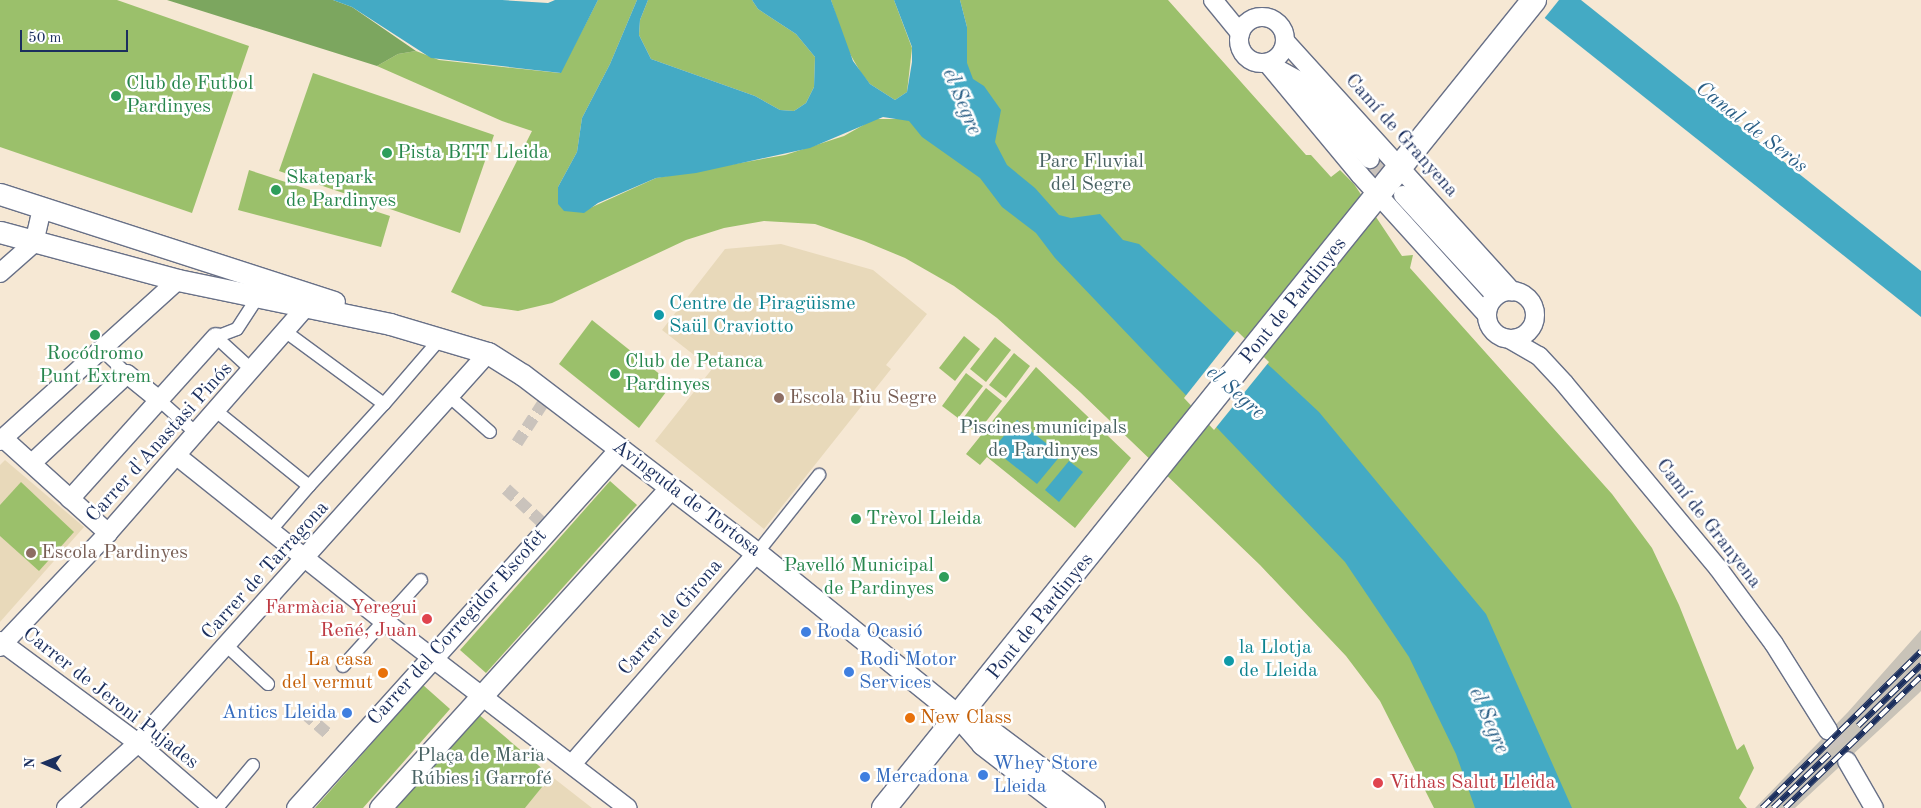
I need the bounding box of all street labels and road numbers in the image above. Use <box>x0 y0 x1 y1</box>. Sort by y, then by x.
street label: Camí de Granyena <box>1339 69 1463 203</box>
street label: Pont de Pardinyes <box>1236 233 1352 369</box>
street label: Carrer d'Anastasi Pinós <box>82 358 238 528</box>
street label: Avinguda de Tortosa <box>607 435 765 563</box>
street label: Camí de Granyena <box>1650 454 1766 594</box>
street label: Carrer de Tarragona <box>197 497 335 645</box>
street label: Carrer del Corregidor Escofet <box>363 525 553 731</box>
street label: Pont de Pardinyes <box>983 549 1099 685</box>
street label: Carrer de Girona <box>614 555 728 681</box>
street label: Carrer de Jeroni Pujades <box>17 623 203 775</box>

